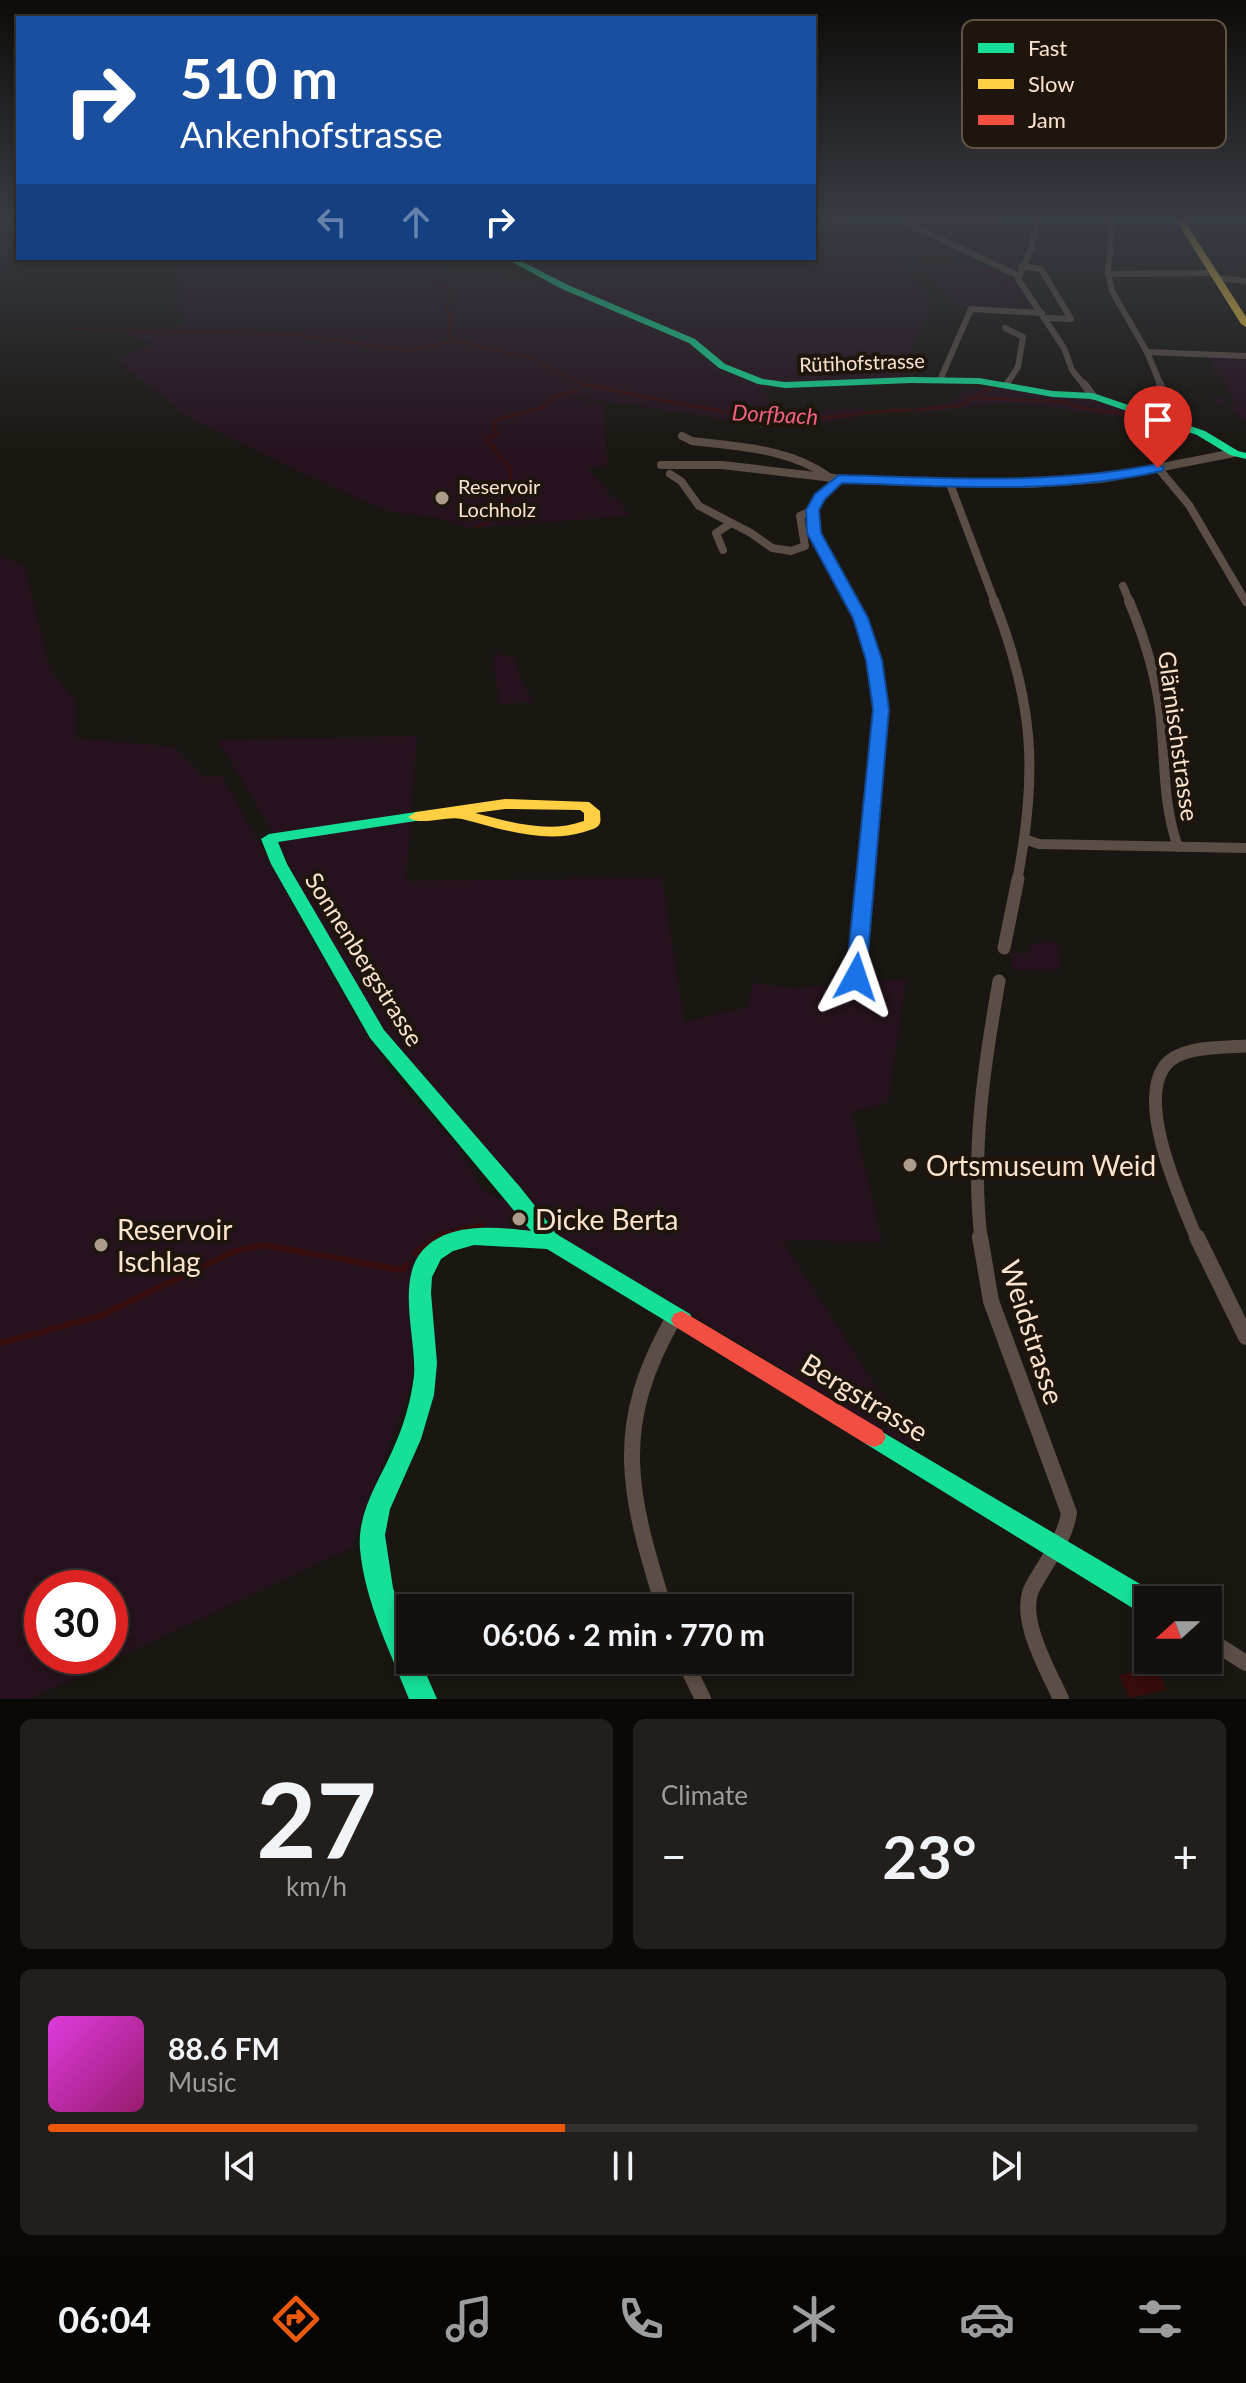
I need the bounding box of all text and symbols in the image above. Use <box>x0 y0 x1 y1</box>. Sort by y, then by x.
legend <box>962 20 1226 148</box>
text: Fast <box>1028 34 1067 61</box>
text: 510 m <box>180 44 338 111</box>
icon: right <box>48 48 152 152</box>
text: Slow <box>1028 70 1075 97</box>
text: Jam <box>1028 106 1066 133</box>
text: Ankenhofstrasse <box>180 112 443 156</box>
icon: left <box>310 200 354 244</box>
icon: ahead <box>394 200 438 244</box>
icon: right <box>478 200 522 244</box>
street label: Rütihofstrasse <box>799 348 925 376</box>
pin <box>1124 386 1192 468</box>
water label: Dorfbach <box>731 398 819 430</box>
icon: arrive <box>1136 398 1180 442</box>
place label: Reservoir Lochholz <box>458 474 541 521</box>
marker: Reservoir Lochholz <box>433 489 451 507</box>
street label: Glärnischstrasse <box>1153 649 1205 823</box>
street label: Sonnenbergstrasse <box>300 867 430 1051</box>
position arrow <box>814 935 898 1019</box>
place label: Ortsmuseum Weid <box>926 1148 1156 1182</box>
marker: Ortsmuseum Weid <box>901 1156 919 1174</box>
place label: Dicke Berta <box>535 1202 678 1236</box>
marker: Dicke Berta <box>510 1210 528 1228</box>
place label: Reservoir Ischlag <box>117 1212 232 1278</box>
marker: Reservoir Ischlag <box>92 1236 110 1254</box>
street label: Weidstrasse <box>994 1256 1072 1408</box>
street label: Bergstrasse <box>795 1346 935 1448</box>
speed limit sign: 30 <box>24 1570 128 1674</box>
north arrow <box>1134 1586 1222 1674</box>
map controls <box>1134 1586 1222 1674</box>
text: 06:06 · 2 min · 770 m <box>483 1616 765 1652</box>
text: 27 <box>256 1755 377 1880</box>
text: Climate <box>661 1779 748 1811</box>
text: 23° <box>882 1820 977 1892</box>
text: − <box>661 1830 687 1882</box>
text: + <box>1172 1830 1198 1882</box>
text: km/h <box>286 1870 347 1902</box>
text: 88.6 FM <box>168 2030 280 2066</box>
text: Music <box>168 2066 236 2098</box>
icon: previous <box>218 2144 262 2188</box>
icon: pause <box>601 2144 645 2188</box>
icon: next <box>984 2144 1028 2188</box>
icon: directions <box>268 2291 324 2347</box>
icon: music <box>441 2291 497 2347</box>
icon: phone <box>613 2291 669 2347</box>
icon: climate <box>786 2291 842 2347</box>
icon: car <box>959 2291 1015 2347</box>
icon: filters <box>1132 2291 1188 2347</box>
text: 06:04 <box>58 2297 151 2341</box>

